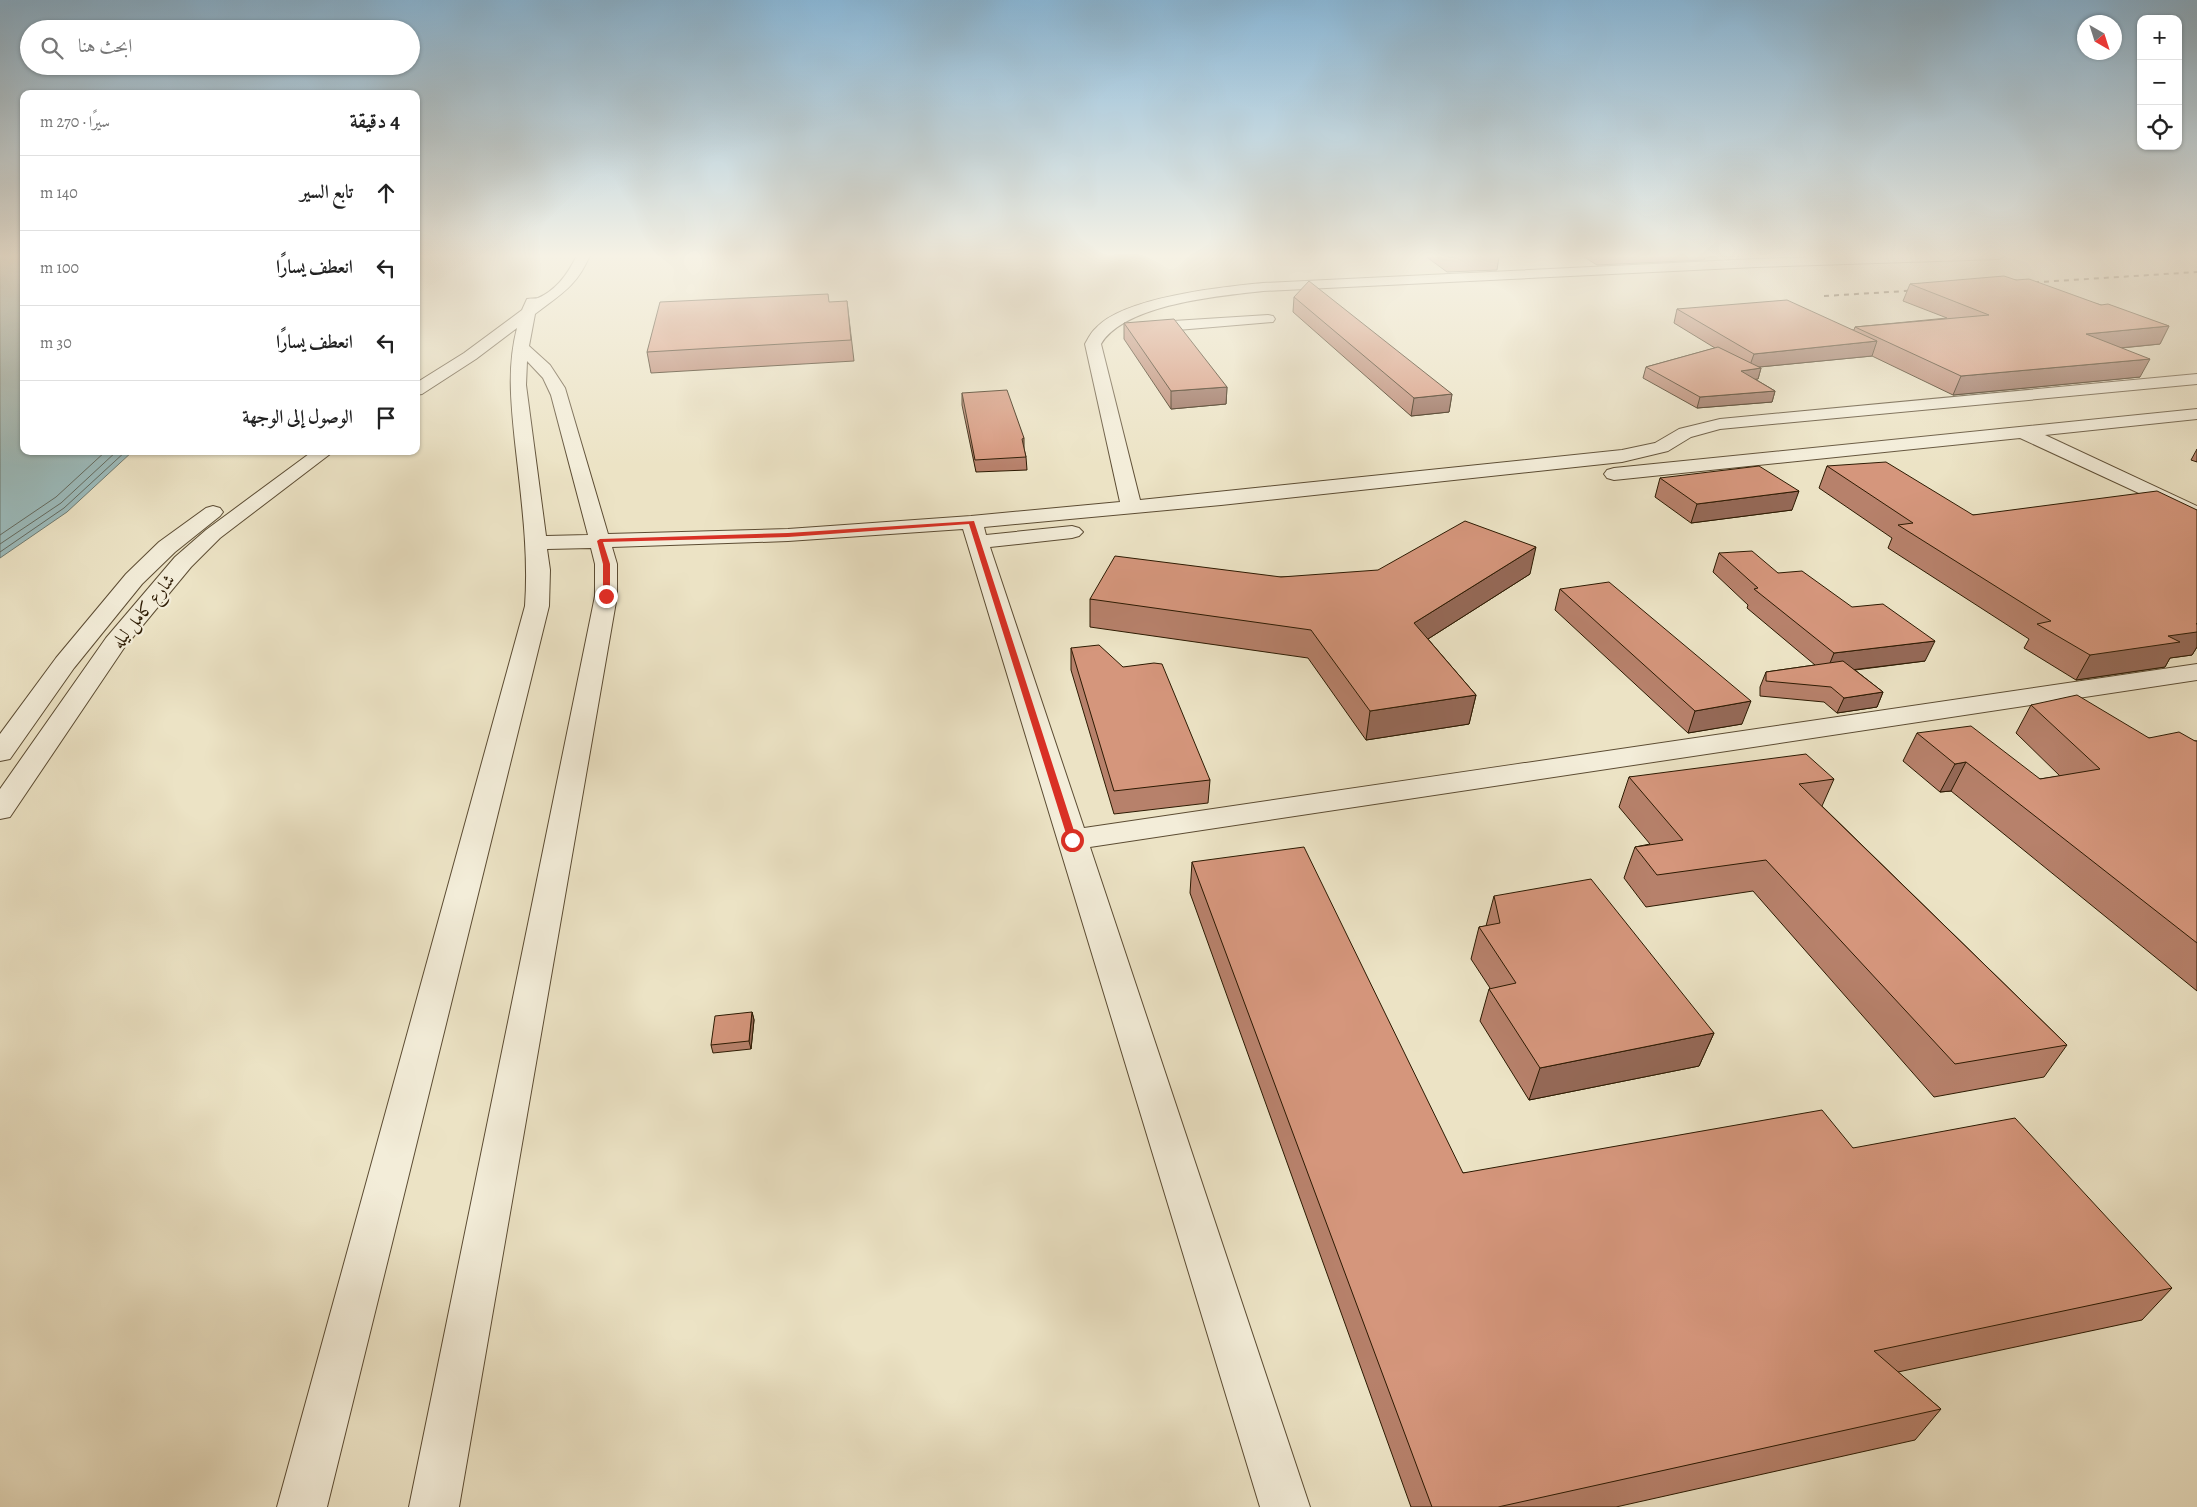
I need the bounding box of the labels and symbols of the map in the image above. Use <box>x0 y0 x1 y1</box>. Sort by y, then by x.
north arrow <box>2077 15 2122 60</box>
street label: شارع كامل ليله <box>106 569 183 655</box>
route end <box>595 585 618 608</box>
route start <box>1061 829 1084 852</box>

